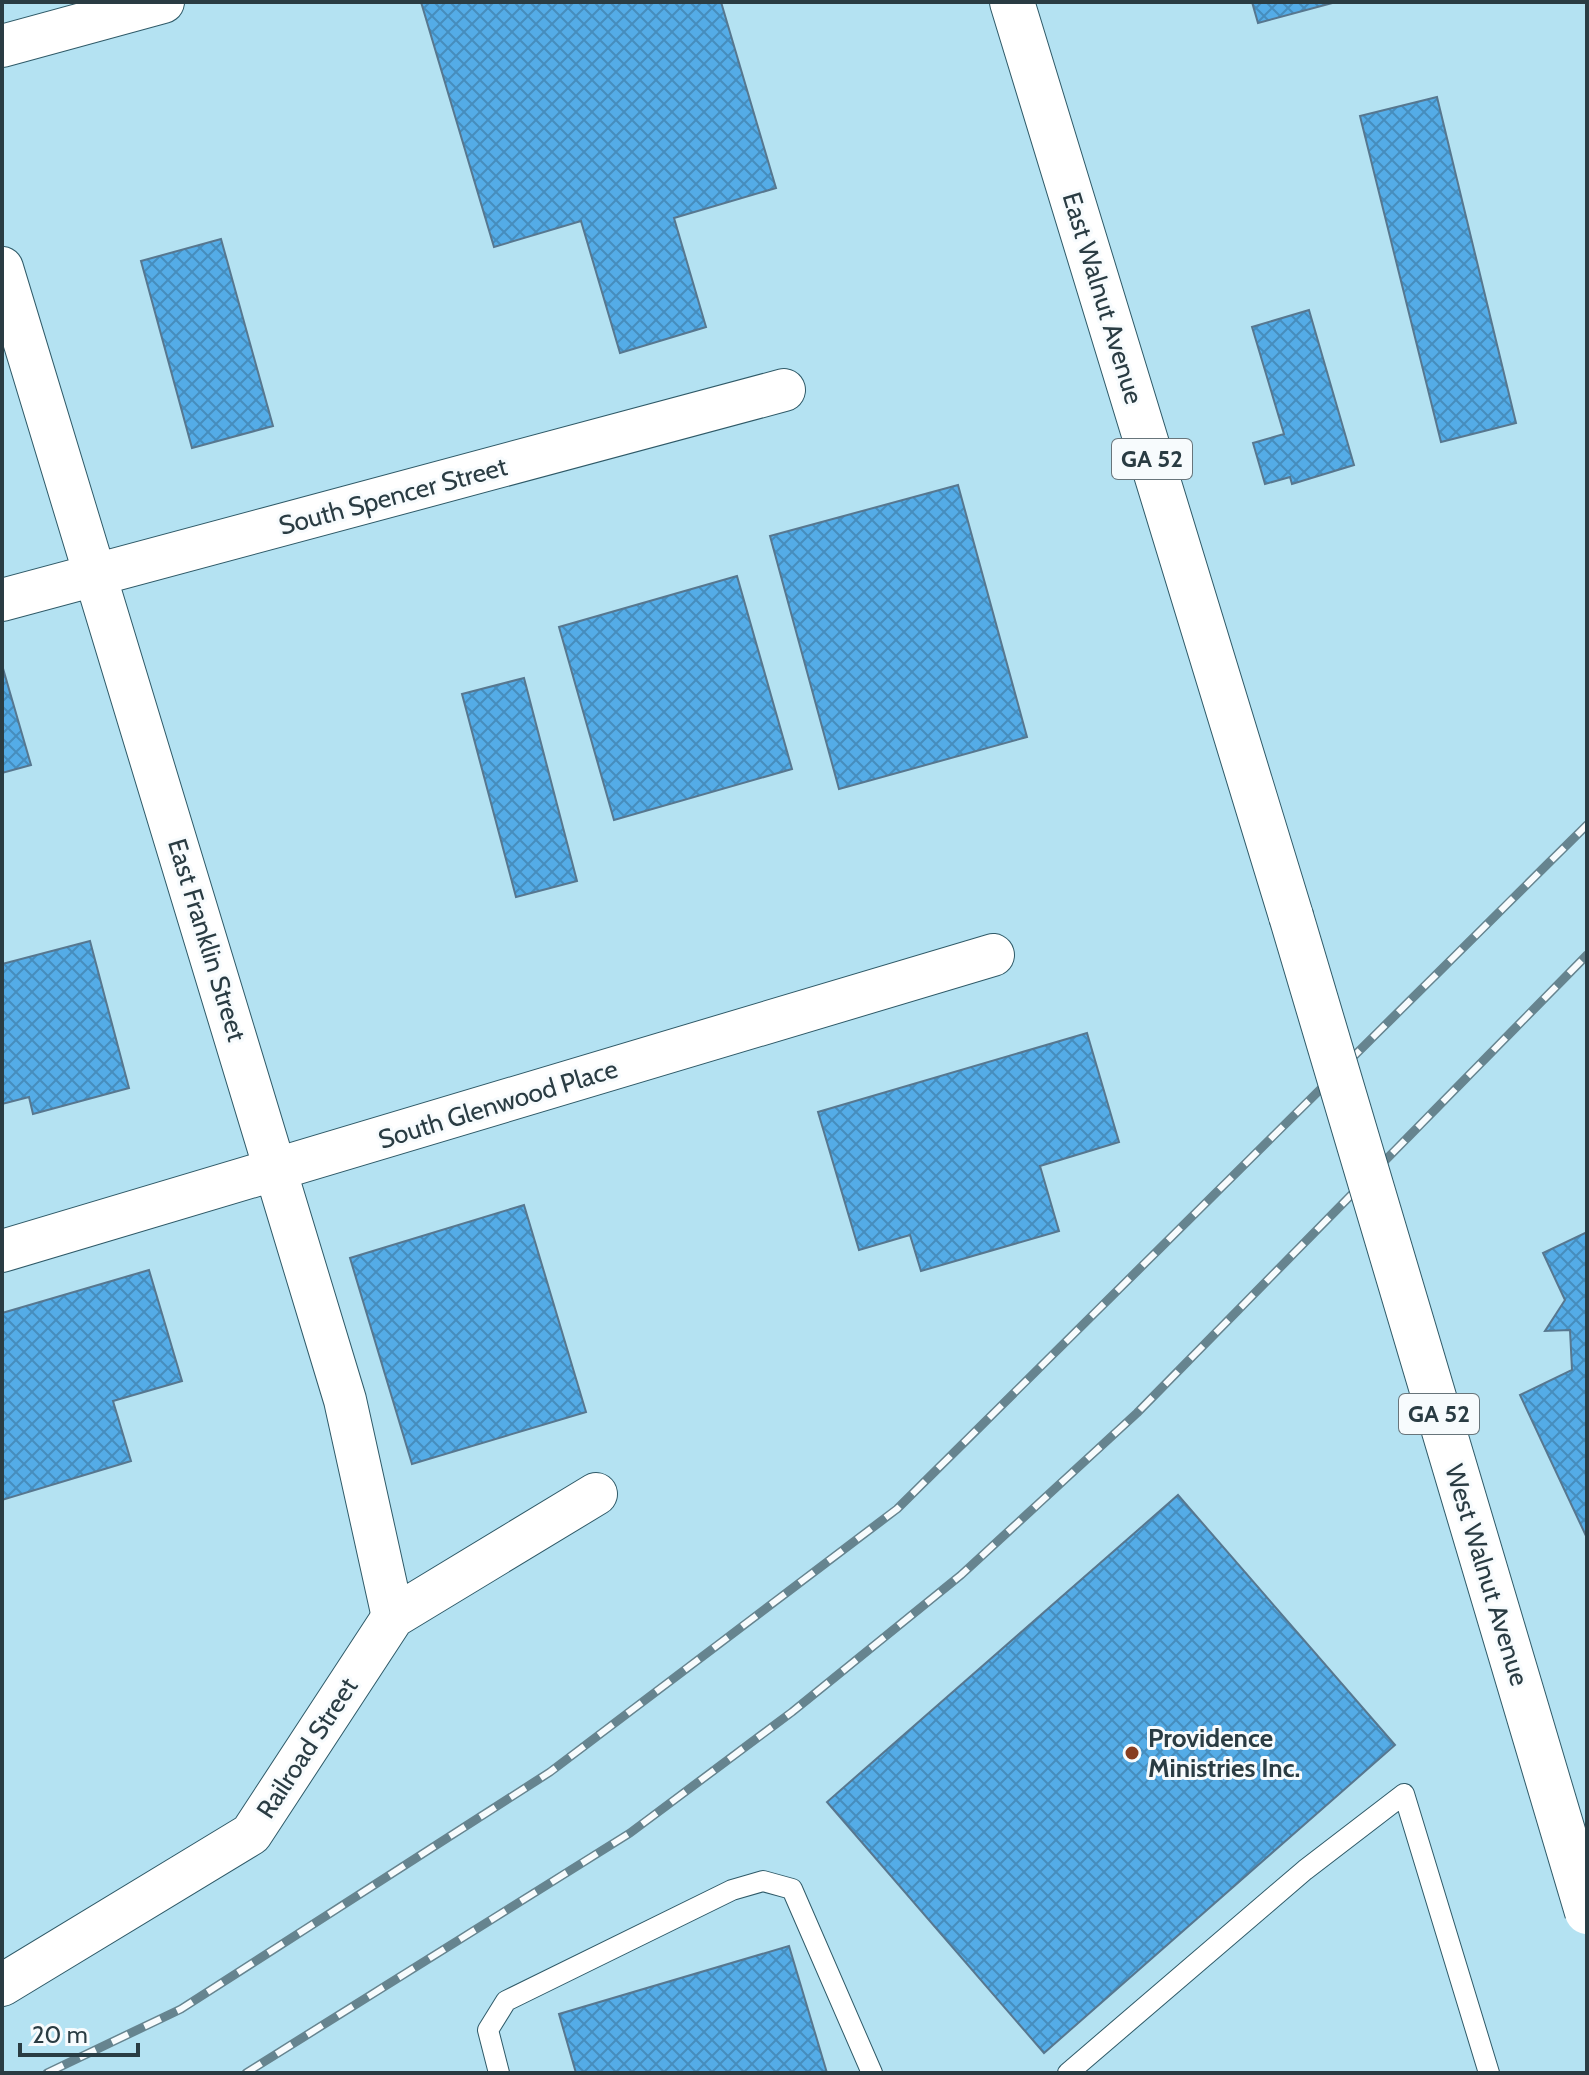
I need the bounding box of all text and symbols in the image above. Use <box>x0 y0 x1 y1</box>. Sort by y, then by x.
street label: East Walnut Avenue <box>1056 188 1150 408</box>
road number: GA 52 <box>1112 439 1192 479</box>
street label: South Spencer Street <box>275 450 511 542</box>
street label: East Franklin Street <box>161 835 253 1045</box>
street label: South Glenwood Place <box>374 1052 622 1156</box>
road number: GA 52 <box>1399 1394 1479 1434</box>
street label: West Walnut Avenue <box>1438 1461 1536 1689</box>
street label: Railroad Street <box>250 1671 365 1824</box>
place label: Providence Ministries Inc. <box>1148 1722 1300 1784</box>
marker: Providence Ministries Inc. <box>1123 1744 1141 1762</box>
scale bar <box>20 2007 138 2057</box>
text: 20 m <box>32 2020 88 2049</box>

